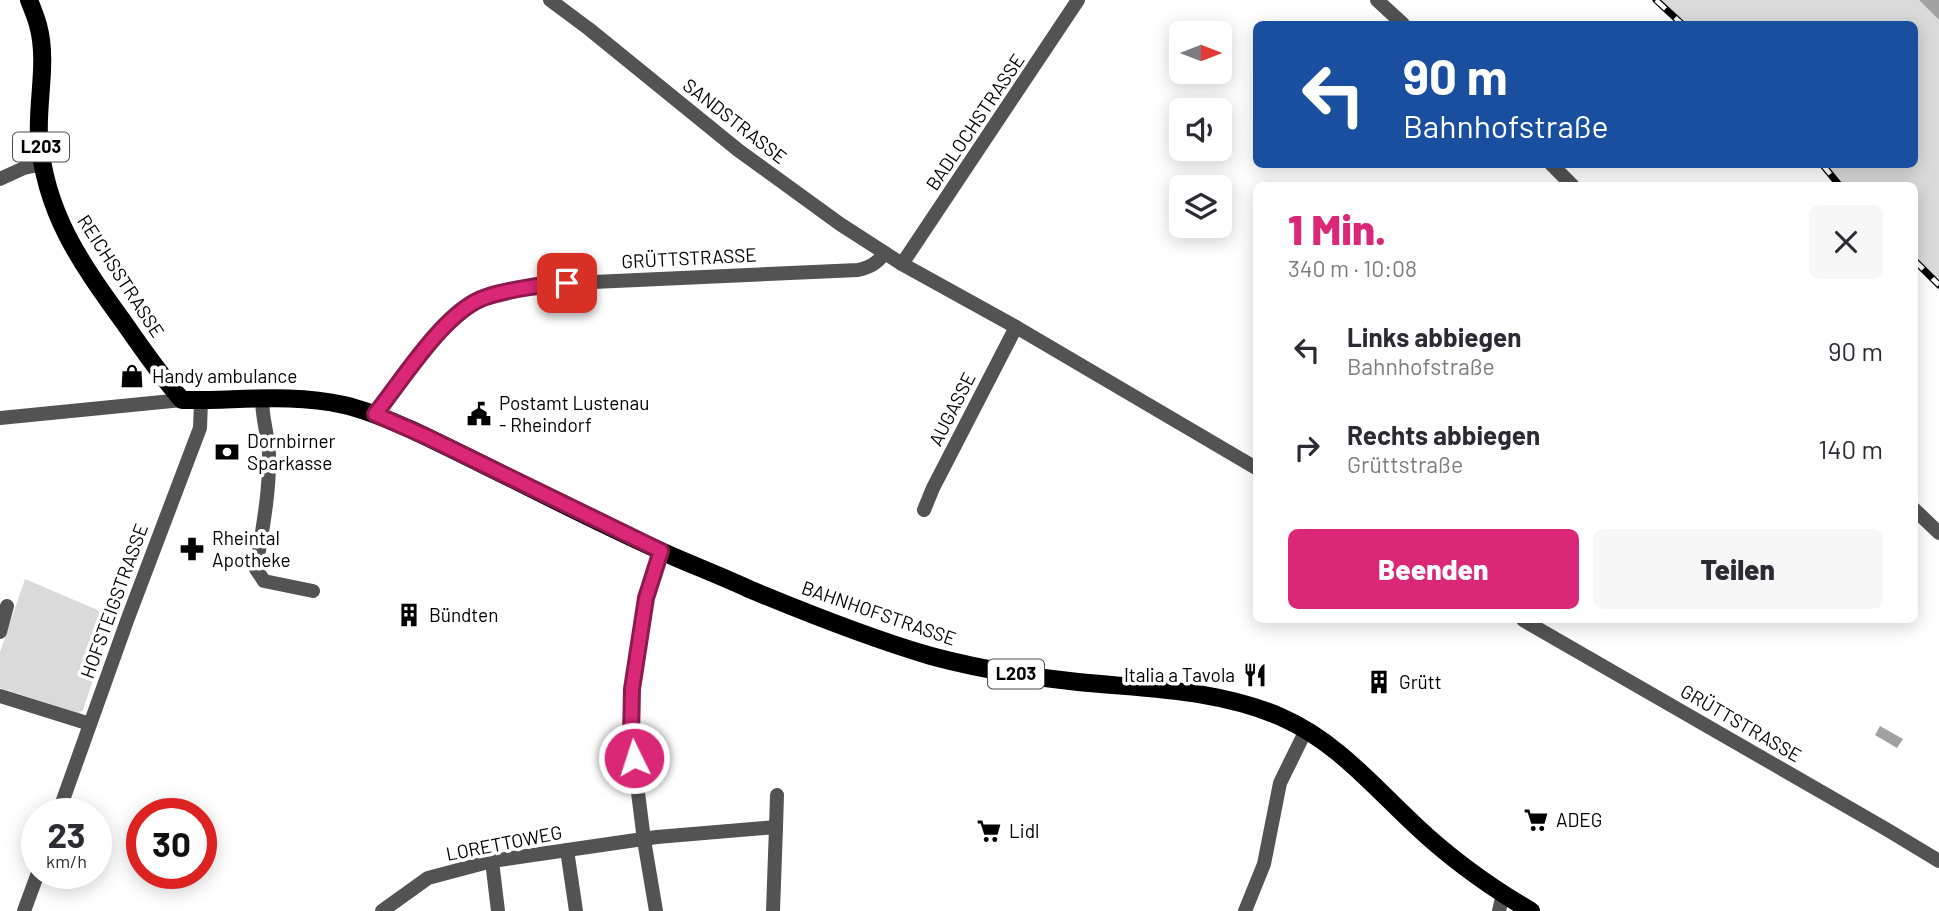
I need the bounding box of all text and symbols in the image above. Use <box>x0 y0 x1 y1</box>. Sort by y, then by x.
north arrow <box>1169 21 1232 84</box>
map controls <box>1169 21 1232 238</box>
text: 90 m <box>1403 46 1508 105</box>
street label: BADLOCHSTRASSE <box>920 49 1029 194</box>
icon: left <box>1288 49 1379 140</box>
street label: SANDSTRASSE <box>679 73 792 168</box>
button: sound <box>1169 98 1232 161</box>
text: Bahnhofstraße <box>1403 106 1609 144</box>
road number: L203 <box>13 132 69 162</box>
button: layers <box>1169 175 1232 238</box>
text: 1 Min. <box>1288 203 1386 253</box>
button: close <box>1809 205 1883 279</box>
street label: REICHSSTRASSE <box>73 210 170 341</box>
street label: GRÜTTSTRASSE <box>621 242 757 273</box>
pin <box>537 253 597 313</box>
text: 340 m · 10:08 <box>1288 254 1417 282</box>
icon: arrive <box>548 264 586 302</box>
text: Links abbiegen <box>1347 321 1521 352</box>
icon: left <box>1288 331 1326 369</box>
text: 90 m <box>1828 335 1883 366</box>
text: Bahnhofstraße <box>1347 352 1495 380</box>
shop icon: Handy ambulance <box>118 362 146 390</box>
place label: Handy ambulance <box>152 364 297 387</box>
street label: AUGASSE <box>923 368 980 449</box>
place label: Postamt Lustenau - Rheindorf <box>499 391 649 436</box>
public building icon: Postamt Lustenau - Rheindorf <box>465 400 493 428</box>
text: Rechts abbiegen <box>1347 419 1540 450</box>
place label: Dornbirner Sparkasse <box>247 429 336 474</box>
icon: right <box>1288 429 1326 467</box>
text: 140 m <box>1818 433 1883 464</box>
bank icon: Dornbirner Sparkasse <box>213 438 241 466</box>
text: Grüttstraße <box>1347 450 1463 478</box>
street label: HOFSTEIGSTRASSE <box>75 520 152 681</box>
place label: Rheintal Apotheke <box>212 526 291 571</box>
button: Beenden <box>1288 529 1579 609</box>
button: Teilen <box>1593 529 1883 609</box>
pharmacy icon: Rheintal Apotheke <box>178 535 206 563</box>
street label: BAHNHOFSTRASSE <box>799 575 959 650</box>
building icon: Bündten <box>395 601 423 629</box>
place label: Bündten <box>429 603 498 626</box>
road number: L203 <box>988 660 1044 688</box>
restaurant icon: Italia a Tavola <box>1241 661 1269 689</box>
place label: Italia a Tavola <box>1124 663 1235 686</box>
building icon: Grütt <box>1365 668 1393 696</box>
place label: Grütt <box>1399 670 1442 693</box>
street label: GRÜTTSTRASSE <box>1677 679 1806 766</box>
position arrow <box>597 721 671 795</box>
speed limit sign: 30 <box>126 798 217 889</box>
supermarket icon: ADEG <box>1522 806 1550 834</box>
place label: ADEG <box>1556 808 1602 831</box>
text: 23 <box>47 813 86 855</box>
supermarket icon: Lidl <box>975 817 1003 845</box>
place label: Lidl <box>1009 819 1039 842</box>
street label: LORETTOWEG <box>444 820 564 865</box>
text: km/h <box>46 850 87 872</box>

